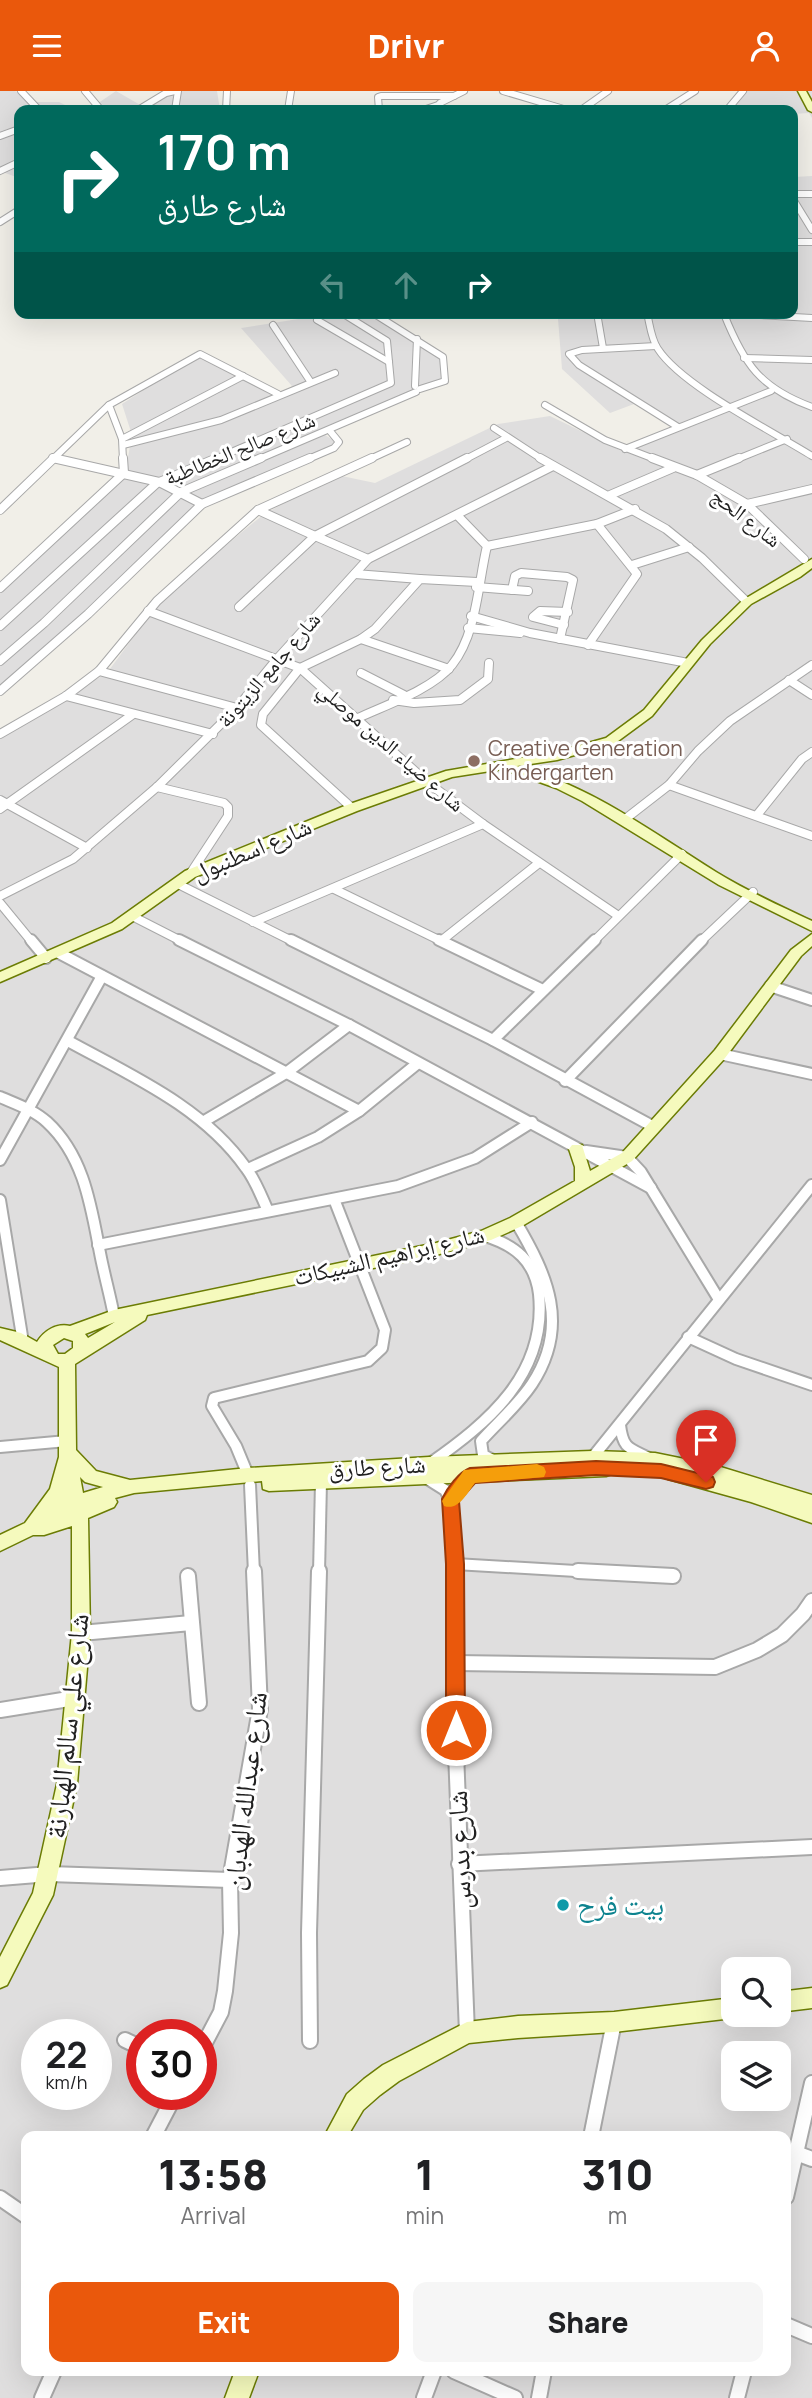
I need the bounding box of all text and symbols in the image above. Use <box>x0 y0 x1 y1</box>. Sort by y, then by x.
text: Drivr <box>368 24 444 68</box>
icon: menu <box>28 27 66 65</box>
icon: person <box>746 27 784 65</box>
text: 170 m <box>157 118 291 185</box>
icon: right <box>42 133 133 224</box>
text: شارع طارق <box>157 182 287 226</box>
icon: left <box>314 266 352 304</box>
icon: ahead <box>387 266 425 304</box>
icon: right <box>460 266 498 304</box>
street label: شارع صالح الخطاطبة <box>160 405 319 491</box>
street label: شارع الحج <box>706 481 787 553</box>
street label: شارع جامع الزيتونة <box>210 606 326 733</box>
street label: شارع ضياء الدين موصلي <box>310 675 471 820</box>
place label: Creative Generation Kindergarten <box>488 734 683 786</box>
marker: Creative Generation Kindergarten <box>466 753 482 769</box>
street label: شارع اسطنبول <box>187 809 316 889</box>
street label: شارع إبراهيم الشبيكات <box>290 1217 487 1293</box>
pin <box>676 1410 736 1482</box>
icon: arrive <box>687 1421 725 1459</box>
street label: شارع طارق <box>328 1446 426 1485</box>
street label: شارع علي سالم الهبارنة <box>35 1611 102 1841</box>
street label: شارع عبدالله الهدبان <box>213 1689 275 1892</box>
position arrow <box>419 1693 493 1767</box>
street label: شارع بدرس <box>437 1790 479 1910</box>
place label: بيت فرح <box>577 1885 664 1923</box>
marker: بيت فرح <box>555 1897 571 1913</box>
map controls <box>721 1957 791 2111</box>
button: search <box>721 1957 791 2027</box>
speed limit sign: 30 <box>126 2019 217 2110</box>
text: 22 <box>46 2031 87 2079</box>
button: layers <box>721 2041 791 2111</box>
text: km/h <box>46 2070 87 2094</box>
text: 13:58 <box>158 2145 268 2203</box>
text: 1 <box>415 2145 434 2203</box>
text: 310 <box>581 2145 654 2203</box>
text: Arrival <box>180 2199 246 2231</box>
text: min <box>406 2199 444 2231</box>
text: m <box>608 2199 627 2231</box>
button: Exit <box>49 2282 399 2362</box>
button: Share <box>413 2282 763 2362</box>

